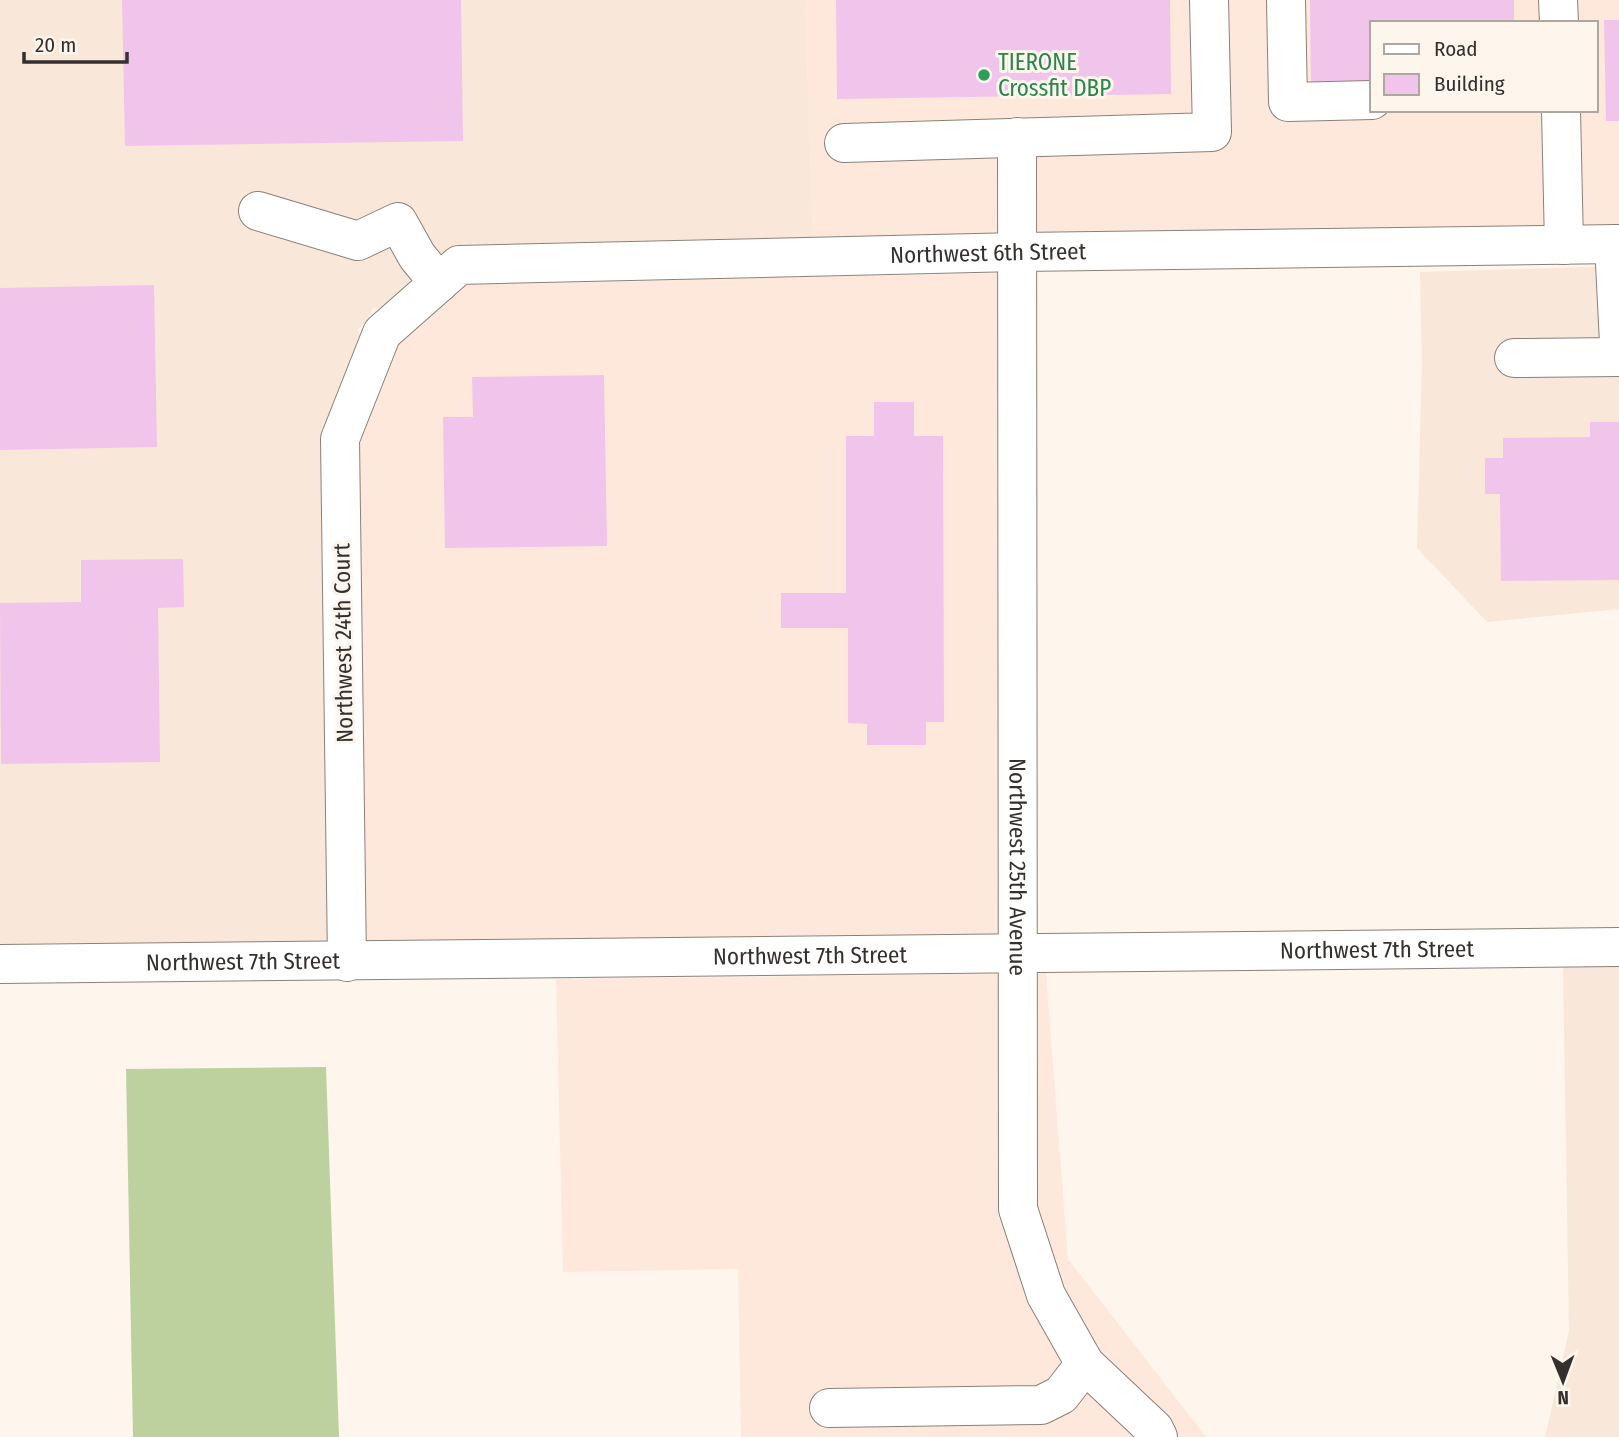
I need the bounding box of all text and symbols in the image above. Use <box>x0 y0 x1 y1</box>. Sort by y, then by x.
scale bar <box>24 21 128 65</box>
legend <box>1370 21 1598 112</box>
text: 20 m <box>35 32 76 58</box>
text: Road <box>1434 36 1478 62</box>
place label: TIERONE Crossfit DBP <box>998 48 1111 102</box>
marker: TIERONE Crossfit DBP <box>976 67 992 83</box>
text: Building <box>1434 71 1505 97</box>
street label: Northwest 6th Street <box>890 237 1087 269</box>
street label: Northwest 24th Court <box>327 542 359 743</box>
street label: Northwest 25th Avenue <box>1004 758 1032 976</box>
street label: Northwest 7th Street <box>1280 935 1475 965</box>
street label: Northwest 7th Street <box>713 940 908 971</box>
street label: Northwest 7th Street <box>146 946 341 976</box>
north arrow <box>1528 1346 1598 1416</box>
text: N <box>1557 1386 1569 1409</box>

